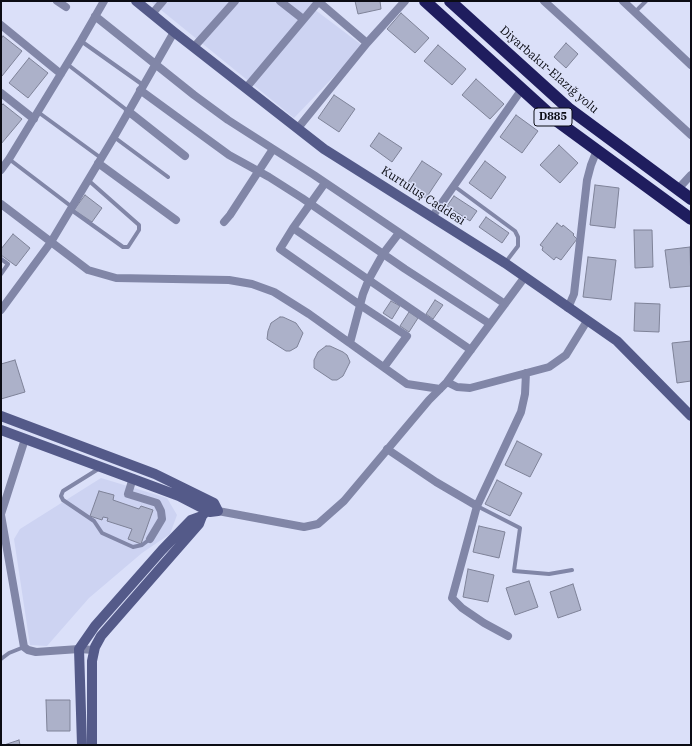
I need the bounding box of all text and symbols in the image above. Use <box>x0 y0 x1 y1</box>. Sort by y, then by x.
street label: Diyarbakır-Elazığ yolu <box>497 23 601 117</box>
road number: D885 <box>534 108 572 126</box>
street label: Kurtuluş Caddesi <box>378 163 468 229</box>

